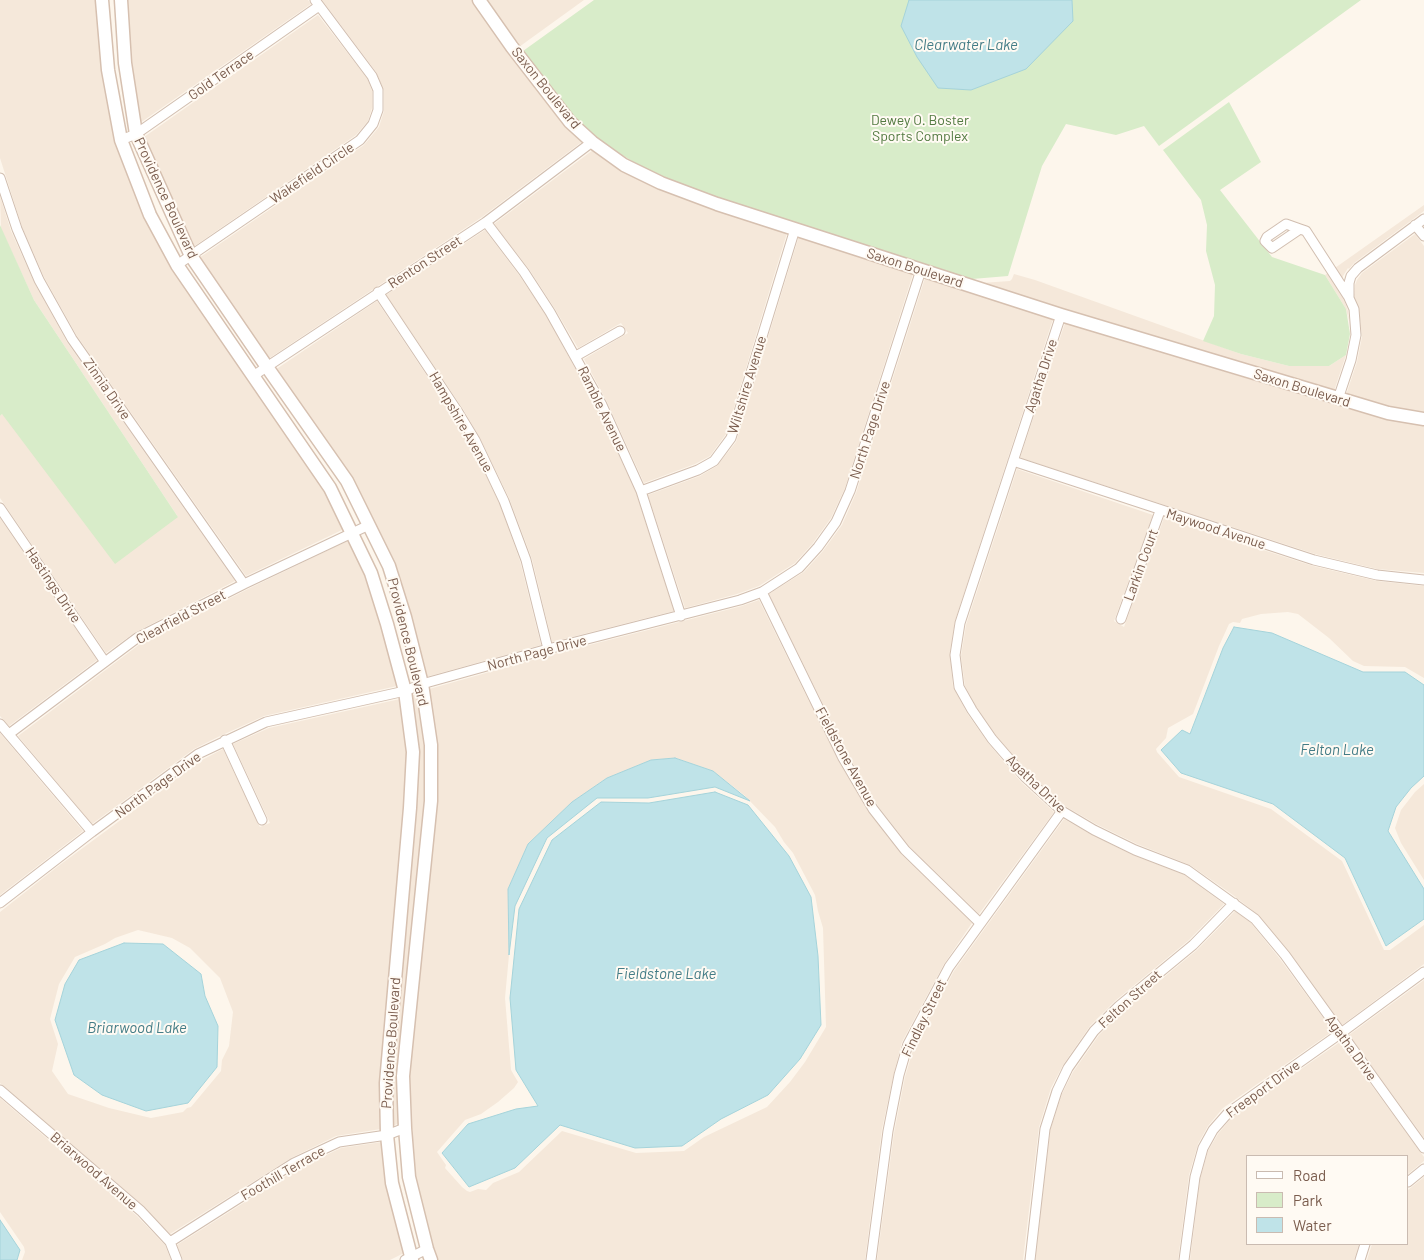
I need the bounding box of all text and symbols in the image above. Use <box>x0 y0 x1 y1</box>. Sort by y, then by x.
water label: Clearwater Lake <box>914 36 1018 54</box>
street label: Saxon Boulevard <box>508 44 584 132</box>
street label: Gold Terrace <box>185 46 257 104</box>
park label: Dewey O. Boster Sports Complex <box>871 112 969 144</box>
street label: Providence Boulevard <box>131 135 201 261</box>
street label: Wakefield Circle <box>267 139 357 207</box>
street label: Renton Street <box>385 232 465 292</box>
street label: Saxon Boulevard <box>865 244 965 292</box>
street label: Wiltshire Avenue <box>724 334 770 436</box>
street label: Agatha Drive <box>1021 337 1061 415</box>
street label: Zinnia Drive <box>80 355 134 423</box>
street label: Ramble Avenue <box>574 364 630 454</box>
street label: Saxon Boulevard <box>1252 365 1352 411</box>
street label: Hampshire Avenue <box>425 369 497 475</box>
street label: North Page Drive <box>846 379 894 481</box>
street label: Maywood Avenue <box>1164 505 1268 553</box>
street label: Larkin Court <box>1120 527 1162 603</box>
street label: Hastings Drive <box>22 544 84 626</box>
street label: Providence Boulevard <box>384 576 432 708</box>
street label: Clearfield Street <box>133 586 229 648</box>
street label: North Page Drive <box>485 632 589 674</box>
street label: Fieldstone Avenue <box>812 704 880 810</box>
water label: Felton Lake <box>1300 741 1374 759</box>
street label: North Page Drive <box>112 748 204 822</box>
street label: Agatha Drive <box>1003 751 1069 817</box>
water label: Fieldstone Lake <box>616 965 716 983</box>
street label: Felton Street <box>1095 966 1165 1032</box>
street label: Findlay Street <box>898 976 950 1060</box>
street label: Providence Boulevard <box>378 977 404 1109</box>
street label: Agatha Drive <box>1322 1012 1380 1084</box>
water label: Briarwood Lake <box>87 1019 187 1037</box>
street label: Freeport Drive <box>1223 1057 1303 1121</box>
street label: Briarwood Avenue <box>47 1129 141 1213</box>
street label: Foothill Terrace <box>238 1142 328 1204</box>
legend <box>1246 1155 1409 1245</box>
text: Road <box>1293 1166 1326 1184</box>
text: Park <box>1293 1191 1322 1209</box>
text: Water <box>1293 1216 1332 1234</box>

